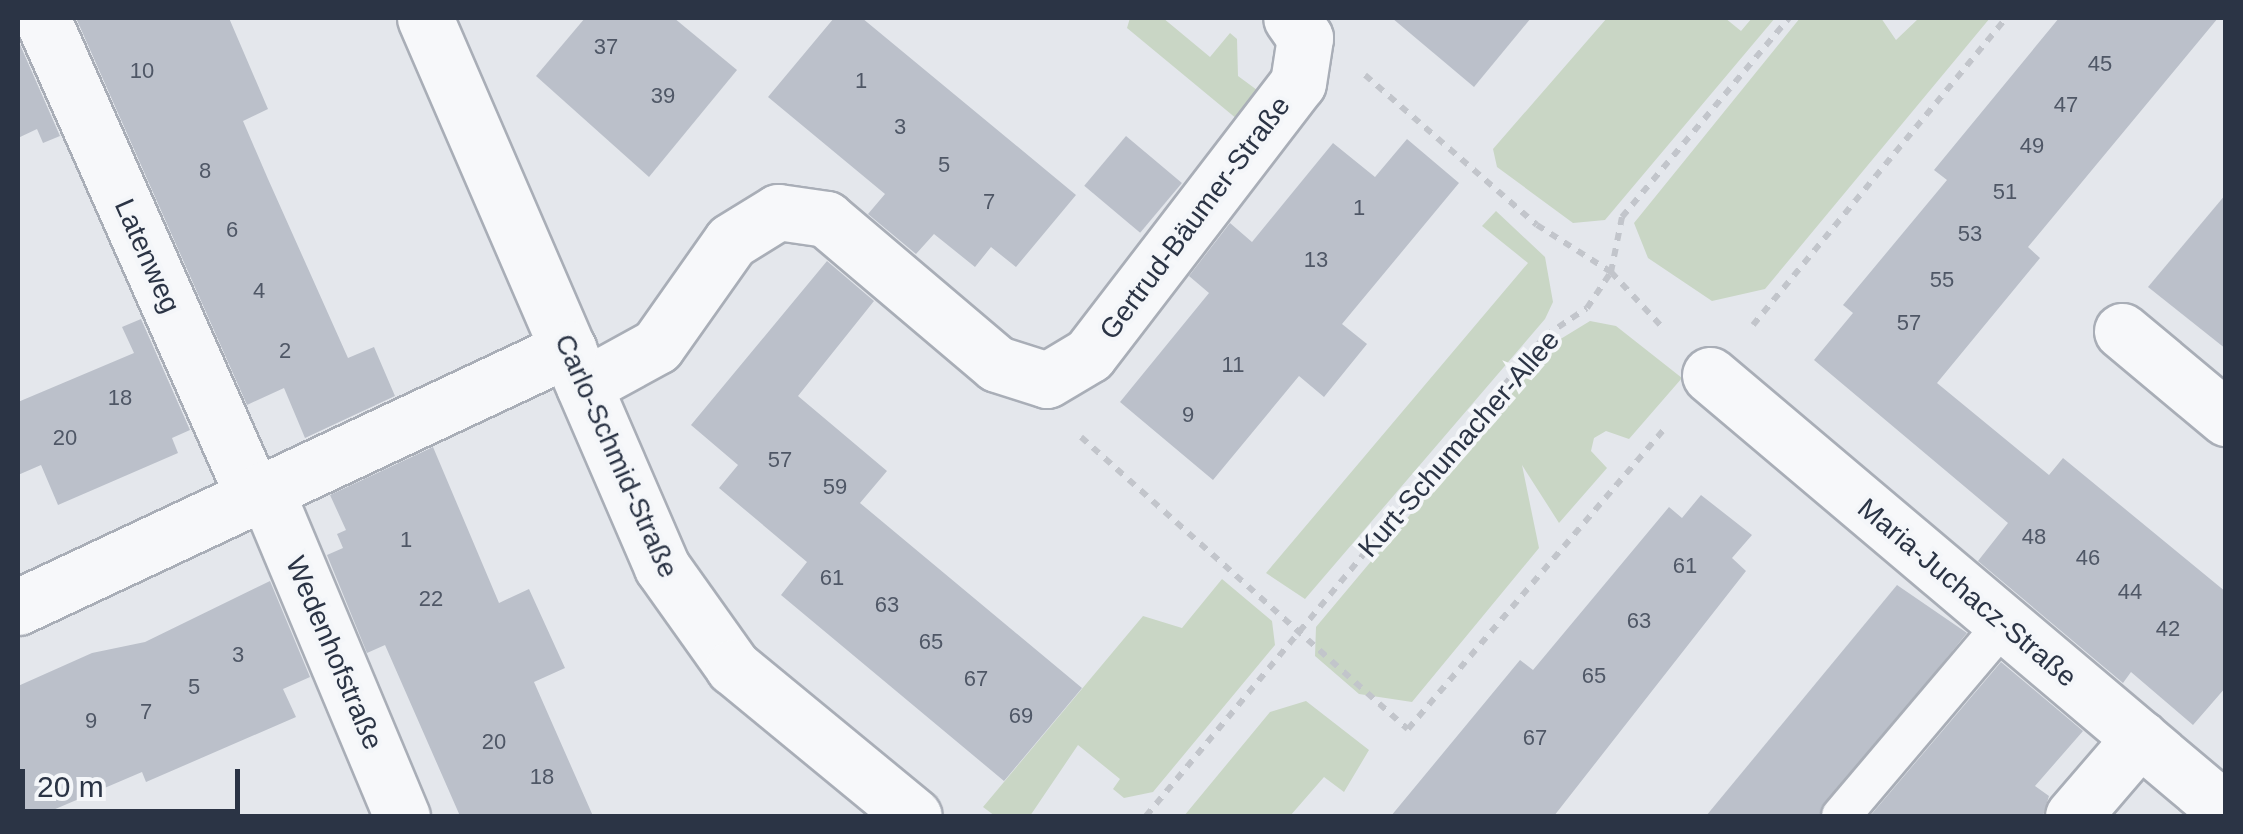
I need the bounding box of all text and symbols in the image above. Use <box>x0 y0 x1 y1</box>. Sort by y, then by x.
house number: 37 <box>594 34 618 60</box>
house number: 45 <box>2088 51 2112 77</box>
house number: 10 <box>130 58 154 84</box>
house number: 1 <box>855 68 867 94</box>
house number: 39 <box>651 83 675 109</box>
street label: Gertrud-Bäumer-Straße <box>1093 90 1297 346</box>
house number: 47 <box>2054 92 2078 118</box>
house number: 3 <box>894 114 906 140</box>
house number: 49 <box>2020 133 2044 159</box>
house number: 5 <box>938 152 950 178</box>
house number: 8 <box>199 158 211 184</box>
house number: 51 <box>1993 179 2017 205</box>
house number: 7 <box>983 189 995 215</box>
street label: Latenweg <box>107 194 187 318</box>
house number: 1 <box>1353 195 1365 221</box>
house number: 6 <box>226 217 238 243</box>
house number: 53 <box>1958 221 1982 247</box>
house number: 13 <box>1304 247 1328 273</box>
house number: 55 <box>1930 267 1954 293</box>
house number: 4 <box>253 278 265 304</box>
house number: 57 <box>1897 310 1921 336</box>
street label: Kurt-Schumacher-Allee <box>1351 324 1567 564</box>
street label: Carlo-Schmid-Straße <box>547 329 685 583</box>
house number: 2 <box>279 338 291 364</box>
house number: 11 <box>1222 352 1244 378</box>
house number: 18 <box>108 385 132 411</box>
house number: 9 <box>1182 402 1194 428</box>
house number: 20 <box>53 425 77 451</box>
house number: 57 <box>768 447 792 473</box>
house number: 59 <box>823 474 847 500</box>
street label: Maria-Juchacz-Straße <box>1851 492 2083 694</box>
house number: 48 <box>2022 524 2046 550</box>
house number: 1 <box>400 527 412 553</box>
house number: 46 <box>2076 545 2100 571</box>
street label: Wedenhofstraße <box>278 551 390 755</box>
house number: 61 <box>1673 553 1697 579</box>
house number: 61 <box>820 565 844 591</box>
house number: 44 <box>2118 579 2142 605</box>
house number: 22 <box>419 586 443 612</box>
house number: 63 <box>875 592 899 618</box>
house number: 63 <box>1627 608 1651 634</box>
house number: 42 <box>2156 616 2180 642</box>
house number: 65 <box>919 629 943 655</box>
house number: 3 <box>232 642 244 668</box>
house number: 65 <box>1582 663 1606 689</box>
house number: 67 <box>964 666 988 692</box>
house number: 5 <box>188 674 200 700</box>
house number: 7 <box>140 699 152 725</box>
house number: 69 <box>1009 703 1033 729</box>
house number: 9 <box>85 708 97 734</box>
house number: 67 <box>1523 725 1547 751</box>
house number: 20 <box>482 729 506 755</box>
scale bar <box>25 749 245 811</box>
house number: 18 <box>530 764 554 790</box>
text: 20 m <box>37 770 104 803</box>

